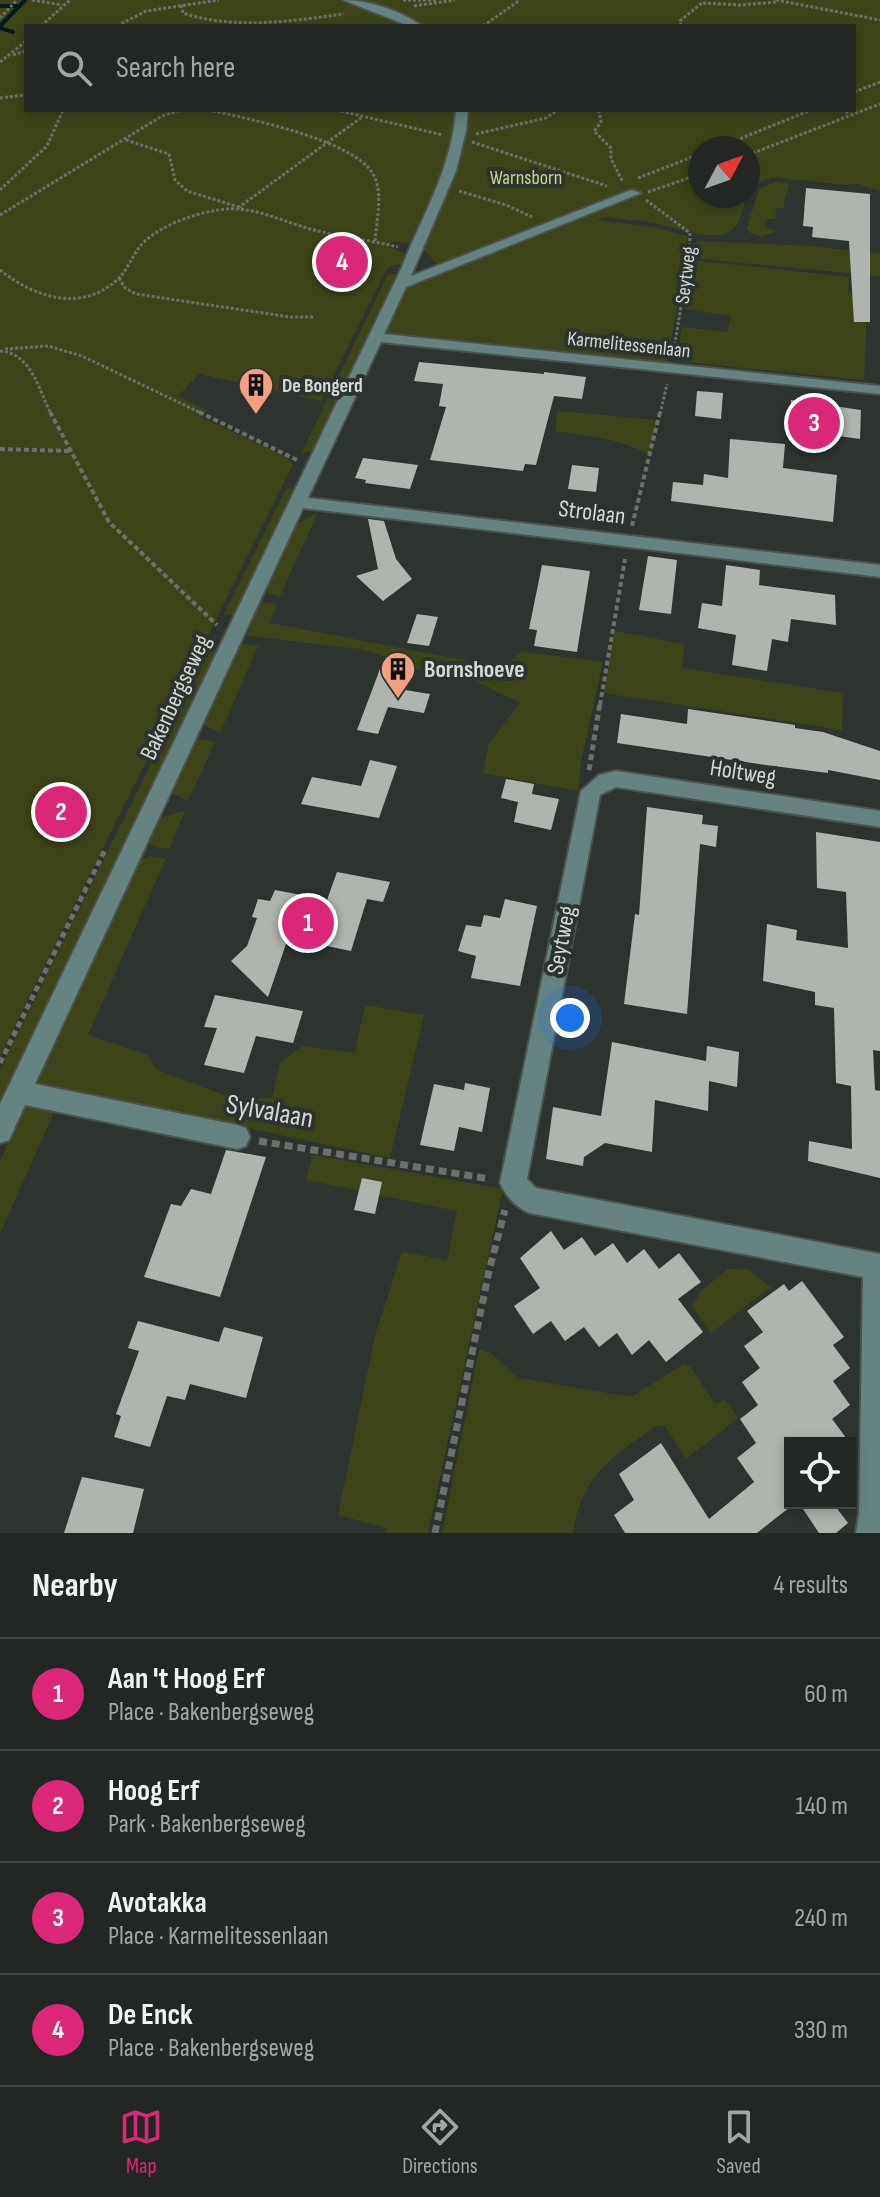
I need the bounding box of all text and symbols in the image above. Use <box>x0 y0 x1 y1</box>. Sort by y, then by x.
search box <box>24 24 856 112</box>
icon: search <box>52 46 96 90</box>
text: Search here <box>116 50 235 86</box>
north arrow <box>688 136 760 208</box>
park label: Warnsborn <box>490 166 562 190</box>
pin: 4 <box>316 232 368 292</box>
street label: Seytweg <box>671 245 701 305</box>
street label: Karmelitessenlaan <box>566 327 692 363</box>
building icon: De Bongerd <box>237 366 275 416</box>
place label: De Bongerd <box>282 374 363 398</box>
pin: 3 <box>788 393 840 453</box>
street label: Strolaan <box>557 494 627 531</box>
street label: Bakenbergseweg <box>134 630 217 764</box>
building icon: Bornshoeve <box>379 650 417 700</box>
place label: Bornshoeve <box>424 655 525 684</box>
street label: Holtweg <box>708 753 778 792</box>
pin: 2 <box>35 782 87 842</box>
pin: 1 <box>282 893 334 953</box>
street label: Seytweg <box>541 903 582 977</box>
your location <box>550 998 590 1038</box>
street label: Sylvalaan <box>224 1088 316 1135</box>
map controls <box>784 1437 856 1509</box>
button: locate <box>784 1437 856 1509</box>
text: Nearby <box>32 1565 118 1606</box>
text: 4 results <box>773 1570 848 1601</box>
text: Aan 't Hoog Erf <box>108 1661 265 1697</box>
text: 1 <box>53 1679 63 1710</box>
text: 60 m <box>804 1679 848 1710</box>
text: Place · Bakenbergseweg <box>108 1697 314 1728</box>
text: Hoog Erf <box>108 1773 199 1809</box>
text: 2 <box>52 1791 64 1822</box>
text: 140 m <box>796 1791 848 1822</box>
text: Park · Bakenbergseweg <box>108 1809 306 1840</box>
text: Avotakka <box>108 1885 207 1921</box>
text: 3 <box>52 1903 64 1934</box>
text: 240 m <box>794 1903 848 1934</box>
text: Place · Karmelitessenlaan <box>108 1921 329 1952</box>
text: De Enck <box>108 1997 193 2033</box>
text: 4 <box>52 2015 64 2046</box>
text: 330 m <box>794 2015 848 2046</box>
text: Place · Bakenbergseweg <box>108 2033 314 2064</box>
tab: Map <box>119 2105 163 2180</box>
tab: Directions <box>402 2105 478 2180</box>
tab: Saved <box>717 2105 761 2180</box>

